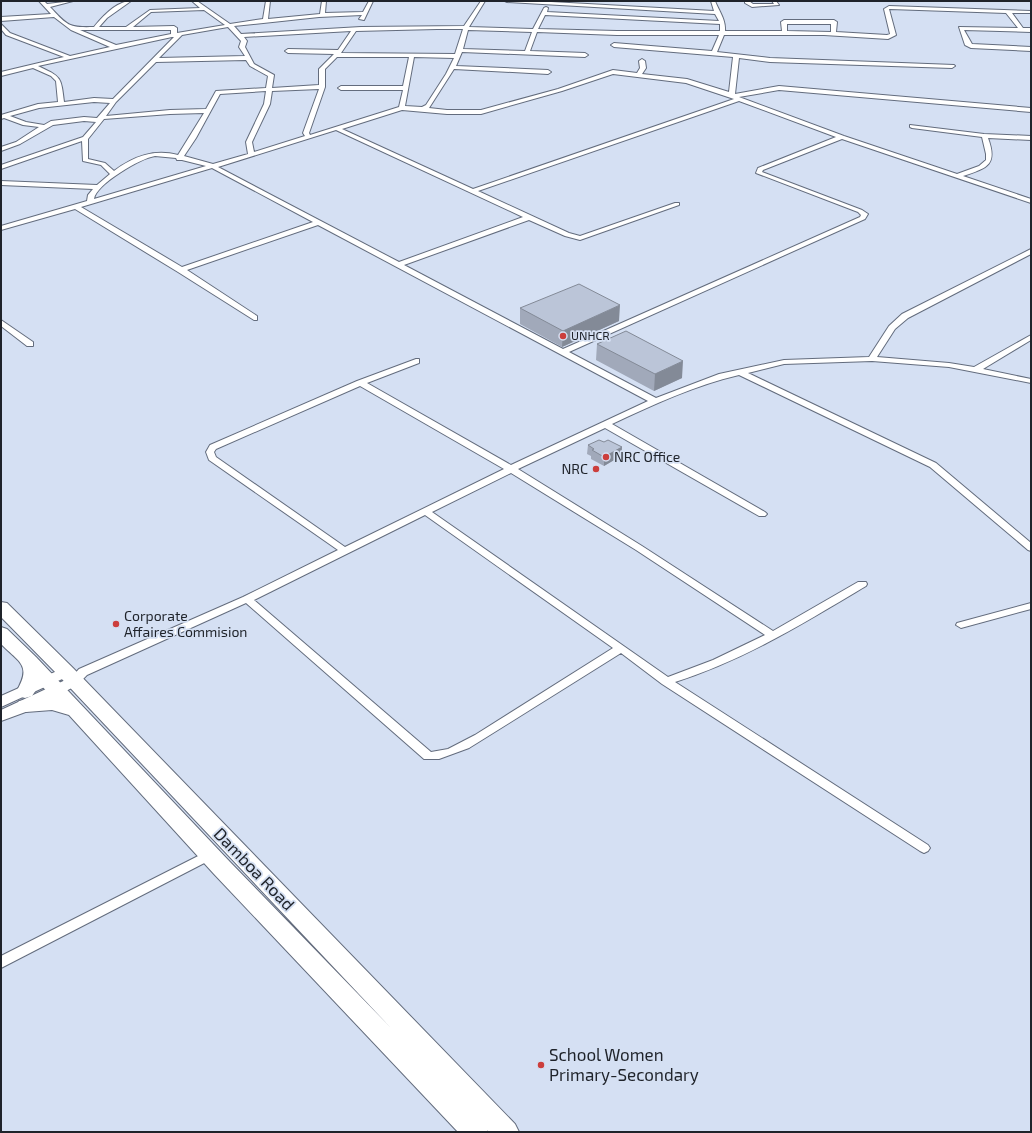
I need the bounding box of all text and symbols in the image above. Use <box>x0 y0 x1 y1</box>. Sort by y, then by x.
place label: UNHCR <box>571 328 610 342</box>
marker: UNHCR <box>558 331 568 341</box>
place label: NRC Office <box>614 448 680 465</box>
marker: NRC Office <box>601 452 611 462</box>
place label: NRC <box>561 460 588 477</box>
marker: NRC <box>591 464 601 474</box>
place label: Corporate Affaires Commision <box>124 607 248 640</box>
marker: Corporate Affaires Commision <box>111 619 121 629</box>
street label: Damboa Road <box>210 823 299 914</box>
place label: School Women Primary-Secondary <box>549 1044 699 1085</box>
marker: School Women Primary-Secondary <box>536 1060 546 1070</box>

